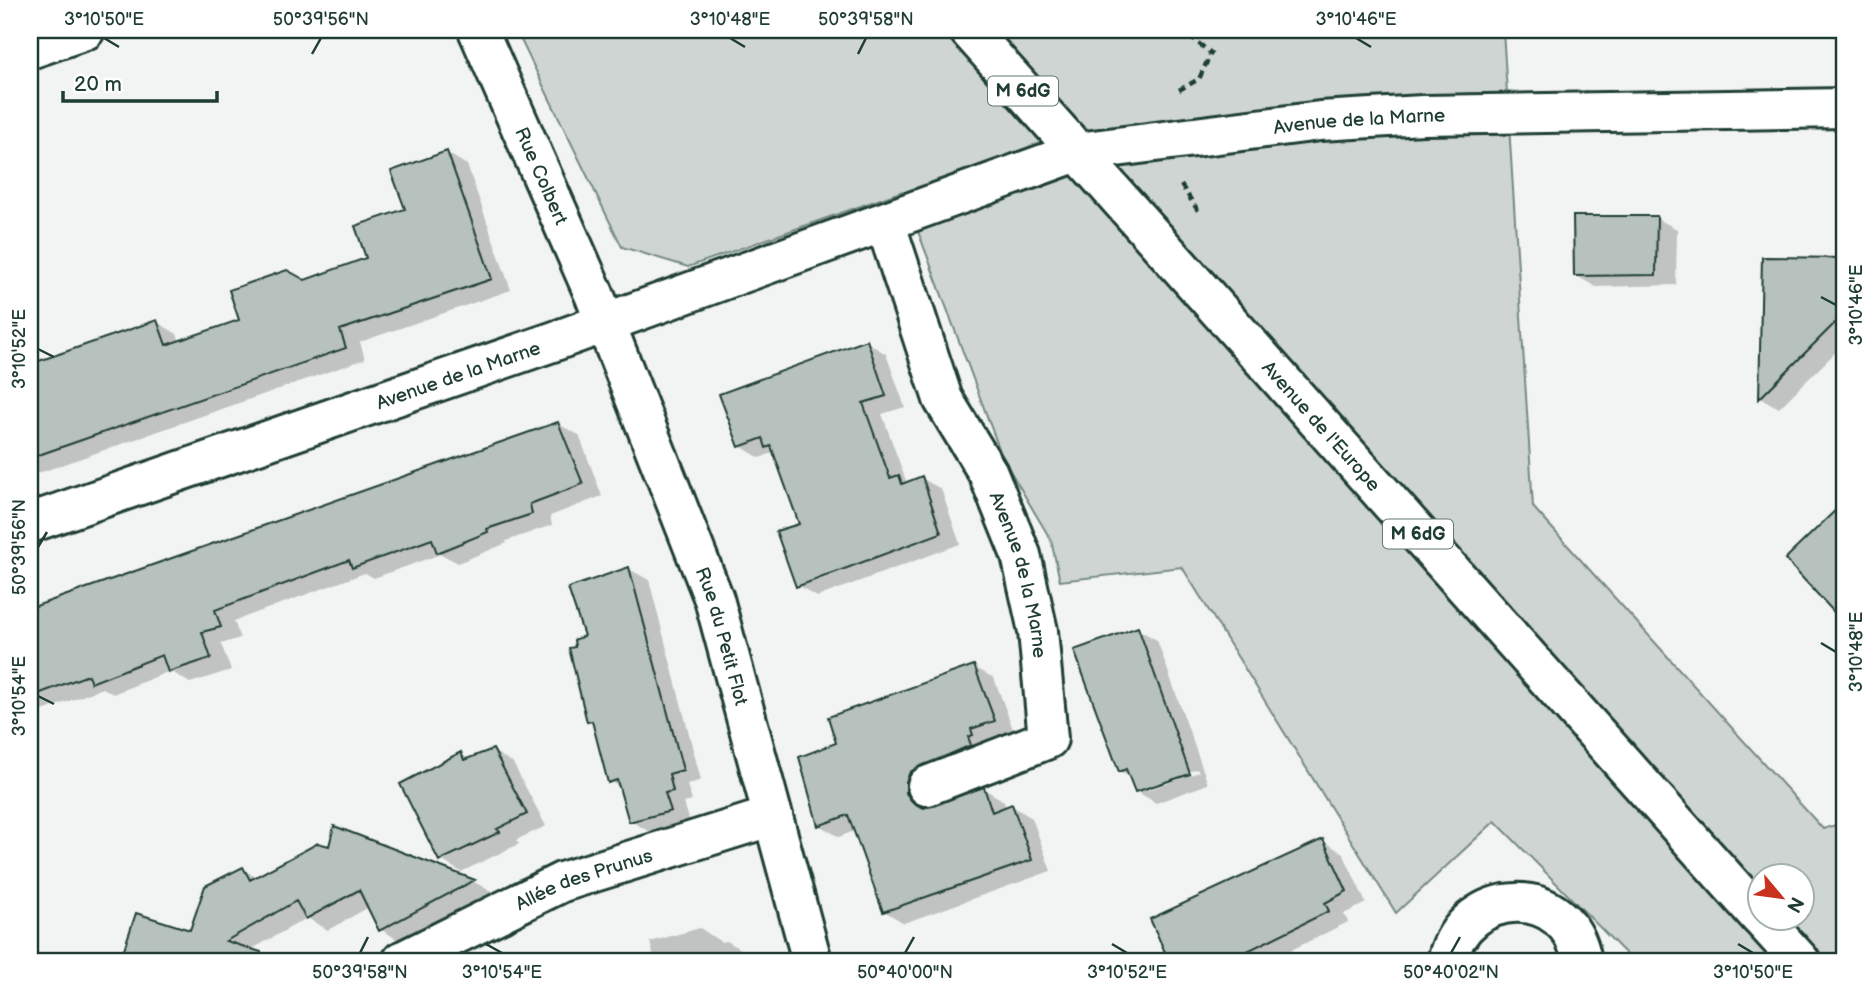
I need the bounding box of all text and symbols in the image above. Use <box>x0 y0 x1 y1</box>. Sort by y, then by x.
text: 3°10'50"E <box>64 9 144 30</box>
text: 50°39'56"N <box>273 9 369 30</box>
text: 3°10'48"E <box>690 9 770 30</box>
text: 50°39'58"N <box>818 9 914 30</box>
text: 3°10'46"E <box>1315 9 1397 30</box>
scale bar <box>63 60 217 104</box>
text: 20 m <box>74 72 122 97</box>
road number: M 6dG <box>988 76 1058 106</box>
street label: Avenue de la Marne <box>1272 105 1445 140</box>
street label: Rue Colbert <box>509 124 572 229</box>
text: 3°10'46"E <box>1846 264 1867 346</box>
text: 3°10'52"E <box>9 309 30 389</box>
street label: Avenue de la Marne <box>373 337 544 415</box>
street label: Avenue de l'Europe <box>1256 357 1385 497</box>
street label: Avenue de la Marne <box>984 489 1050 659</box>
text: 50°39'56"N <box>9 499 30 595</box>
road number: M 6dG <box>1383 520 1453 548</box>
street label: Rue du Petit Flot <box>690 564 752 708</box>
text: 3°10'48"E <box>1846 612 1867 692</box>
text: 3°10'54"E <box>9 656 30 736</box>
street label: Allée des Prunus <box>512 844 655 916</box>
north arrow <box>1745 862 1815 932</box>
text: N <box>1781 893 1808 916</box>
text: 50°39'58"N <box>312 962 408 983</box>
text: 3°10'54"E <box>462 962 542 983</box>
text: 50°40'00"N <box>857 962 953 983</box>
text: 3°10'52"E <box>1087 962 1167 983</box>
text: 50°40'02"N <box>1403 962 1499 983</box>
text: 3°10'50"E <box>1713 962 1793 983</box>

